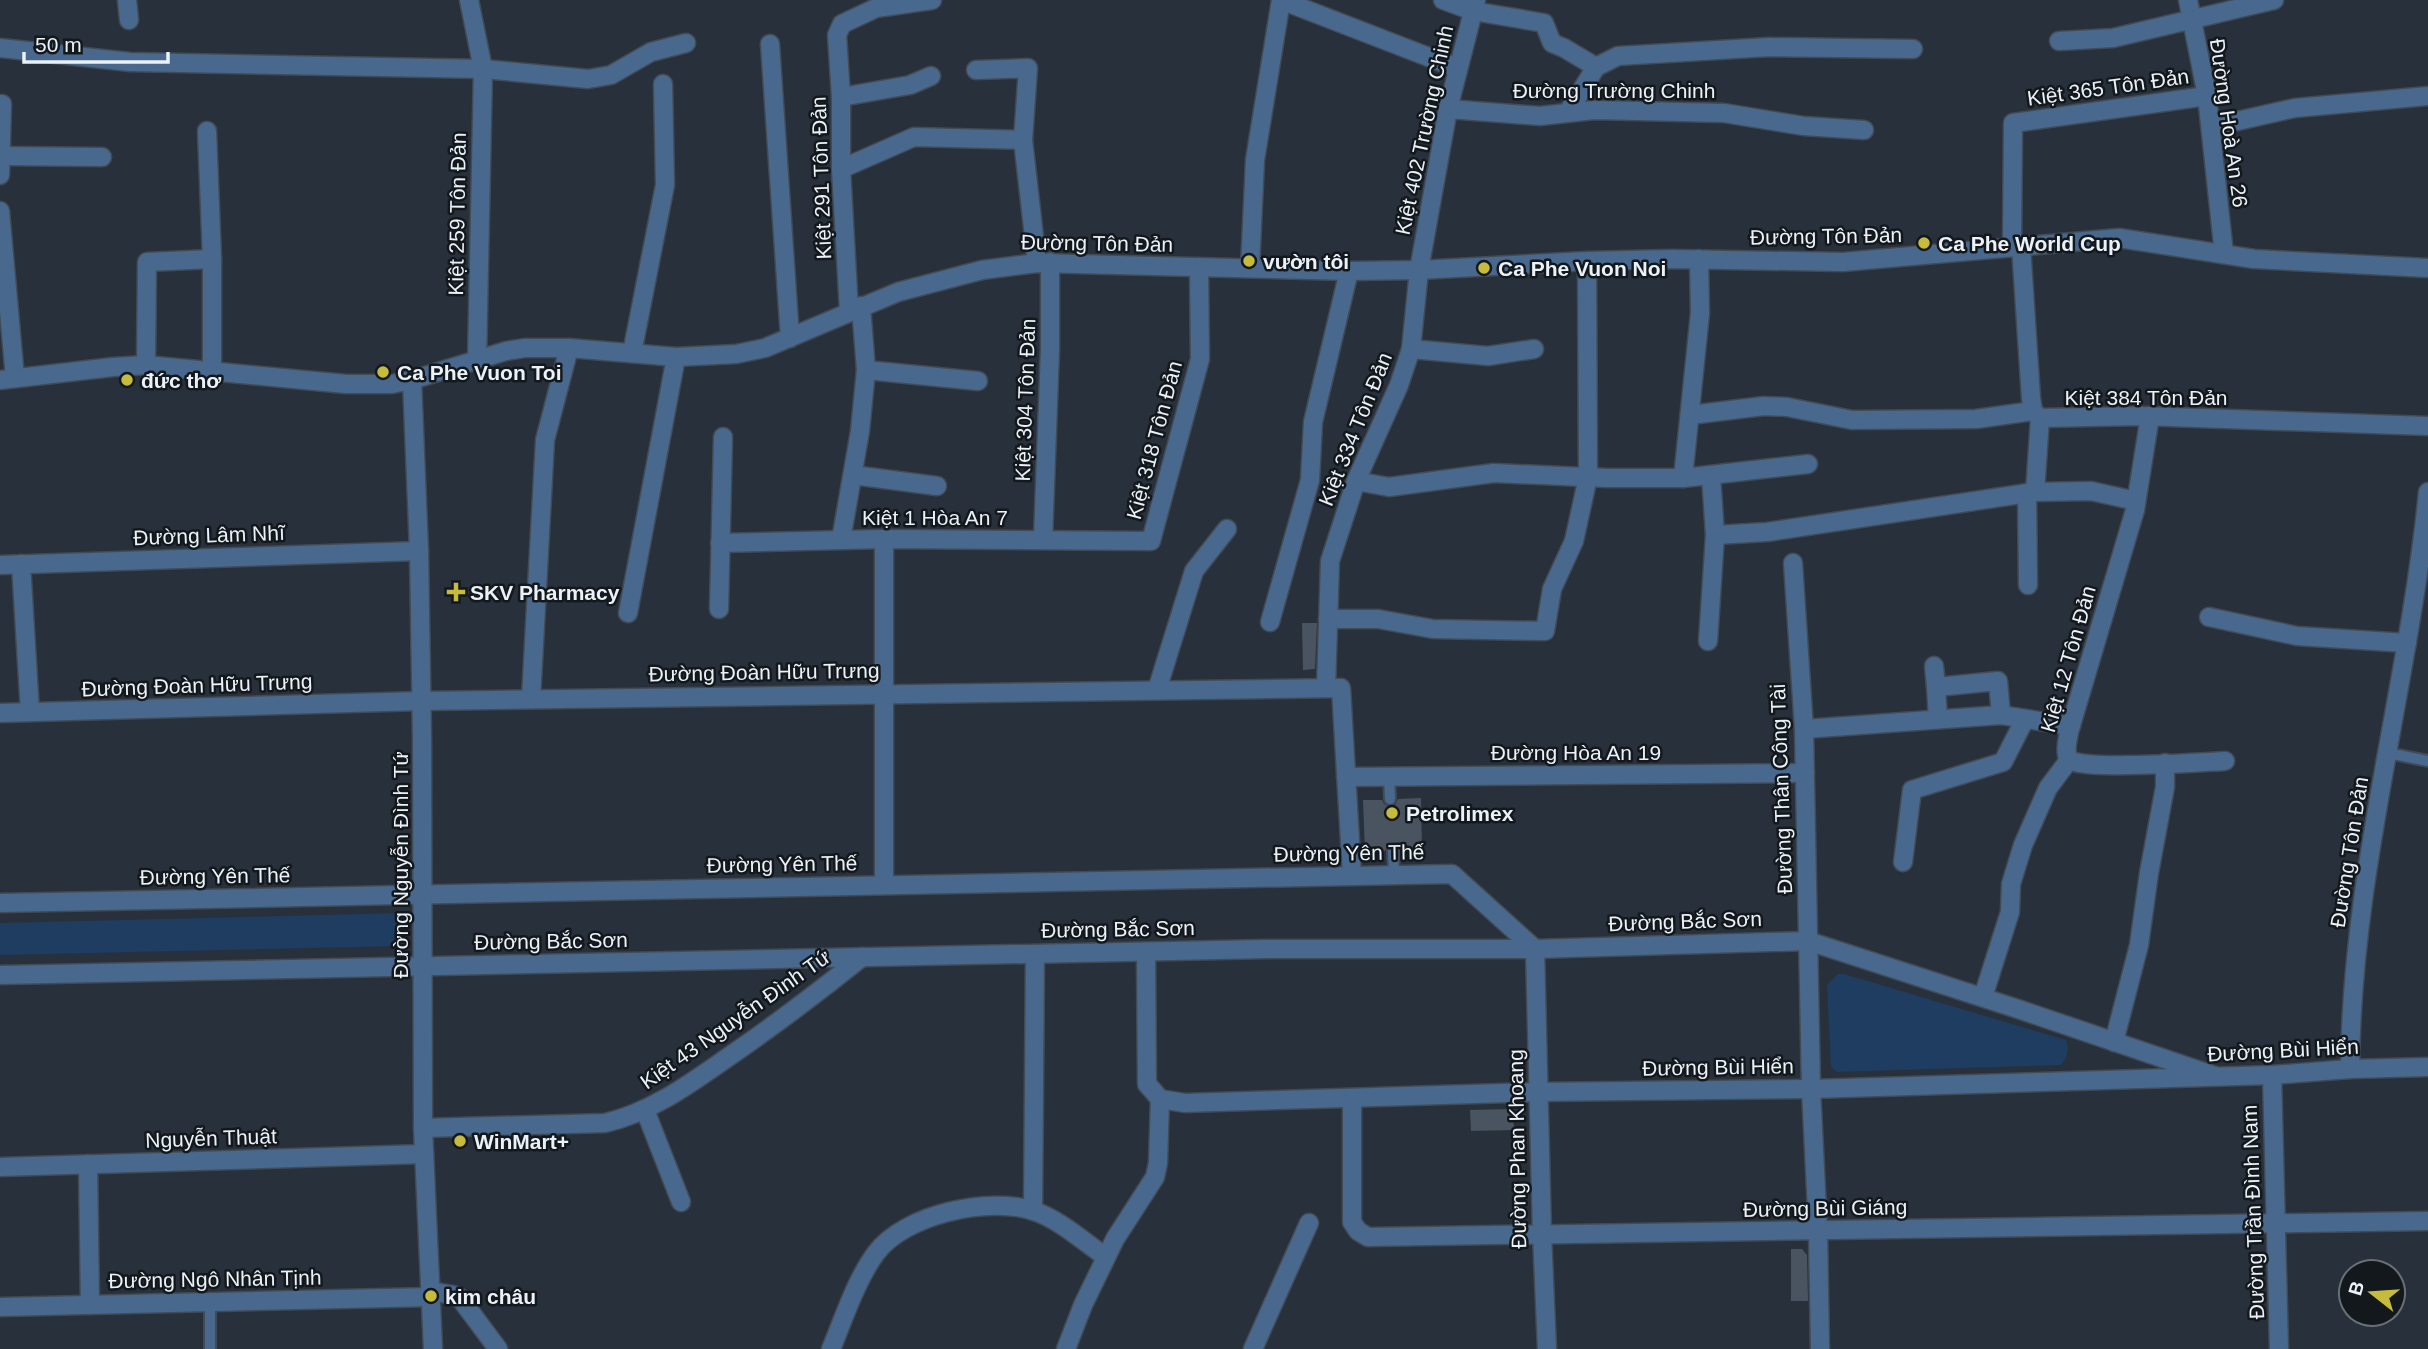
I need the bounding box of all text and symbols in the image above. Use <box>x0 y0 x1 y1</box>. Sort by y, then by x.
scale bar <box>24 21 168 65</box>
street label: Kiệt 402 Trường Chinh <box>1391 23 1457 237</box>
text: 50 m <box>35 33 82 56</box>
street label: Đường Hoà An 26 <box>2206 37 2252 209</box>
street label: Kiệt 365 Tôn Đản <box>2026 64 2190 110</box>
street label: Đường Trường Chinh <box>1513 79 1715 102</box>
street label: Kiệt 291 Tôn Đản <box>807 96 835 260</box>
street label: Kiệt 259 Tôn Đản <box>444 132 470 296</box>
street label: Đường Tôn Đản <box>1750 223 1902 249</box>
street label: Đường Tôn Đản <box>1021 230 1173 256</box>
place label: Ca Phe World Cup <box>1938 232 2121 255</box>
marker: Ca Phe World Cup <box>1916 235 1932 251</box>
place label: vườn tôi <box>1263 250 1349 273</box>
marker: vườn tôi <box>1241 253 1257 269</box>
place label: Ca Phe Vuon Noi <box>1498 257 1666 280</box>
marker: Ca Phe Vuon Noi <box>1476 260 1492 276</box>
street label: Kiệt 304 Tôn Đản <box>1011 318 1039 482</box>
street label: Kiệt 334 Tôn Đản <box>1314 349 1396 509</box>
street label: Kiệt 318 Tôn Đản <box>1122 358 1186 522</box>
place label: Ca Phe Vuon Toi <box>397 361 562 384</box>
marker: Ca Phe Vuon Toi <box>375 364 391 380</box>
place label: đức thơ <box>141 369 221 392</box>
marker: đức thơ <box>119 372 135 388</box>
street label: Kiệt 384 Tôn Đản <box>2064 386 2228 409</box>
street label: Kiệt 1 Hòa An 7 <box>862 506 1008 529</box>
street label: Đường Lâm Nhĩ <box>133 521 286 549</box>
place label: SKV Pharmacy <box>470 581 620 604</box>
street label: Kiệt 12 Tôn Đản <box>2036 583 2100 735</box>
marker: SKV Pharmacy <box>448 584 464 600</box>
street label: Đường Đoàn Hữu Trưng <box>648 658 880 686</box>
street label: Đường Đoàn Hữu Trưng <box>81 669 313 701</box>
street label: Đường Thân Công Tài <box>1766 683 1796 895</box>
street label: Đường Hòa An 19 <box>1491 741 1661 764</box>
street label: Đường Nguyễn Đình Tứ <box>389 751 412 979</box>
street label: Đường Tôn Đản <box>2326 775 2372 929</box>
place label: Petrolimex <box>1406 802 1514 825</box>
marker: Petrolimex <box>1384 805 1400 821</box>
street label: Đường Yên Thế <box>1273 840 1425 866</box>
street label: Đường Yên Thế <box>706 851 858 877</box>
street label: Đường Yên Thế <box>139 863 291 889</box>
street label: Đường Bắc Sơn <box>1608 907 1762 935</box>
street label: Đường Bắc Sơn <box>1041 916 1195 942</box>
street label: Đường Bắc Sơn <box>474 928 628 954</box>
street label: Kiệt 43 Nguyễn Đình Tứ <box>636 945 834 1093</box>
street label: Đường Bùi Hiển <box>2207 1035 2359 1065</box>
street label: Đường Phan Khoang <box>1504 1049 1530 1249</box>
street label: Đường Bùi Hiển <box>1642 1054 1794 1080</box>
street label: Đường Trần Đình Nam <box>2238 1104 2268 1320</box>
street label: Nguyễn Thuật <box>145 1124 277 1152</box>
place label: WinMart+ <box>474 1130 569 1153</box>
marker: WinMart+ <box>452 1133 468 1149</box>
street label: Đường Bùi Giáng <box>1743 1195 1907 1221</box>
north arrow <box>2337 1258 2407 1328</box>
street label: Đường Ngô Nhân Tịnh <box>108 1266 322 1292</box>
text: B <box>2344 1279 2368 1298</box>
place label: kim châu <box>445 1285 536 1308</box>
marker: kim châu <box>423 1288 439 1304</box>

